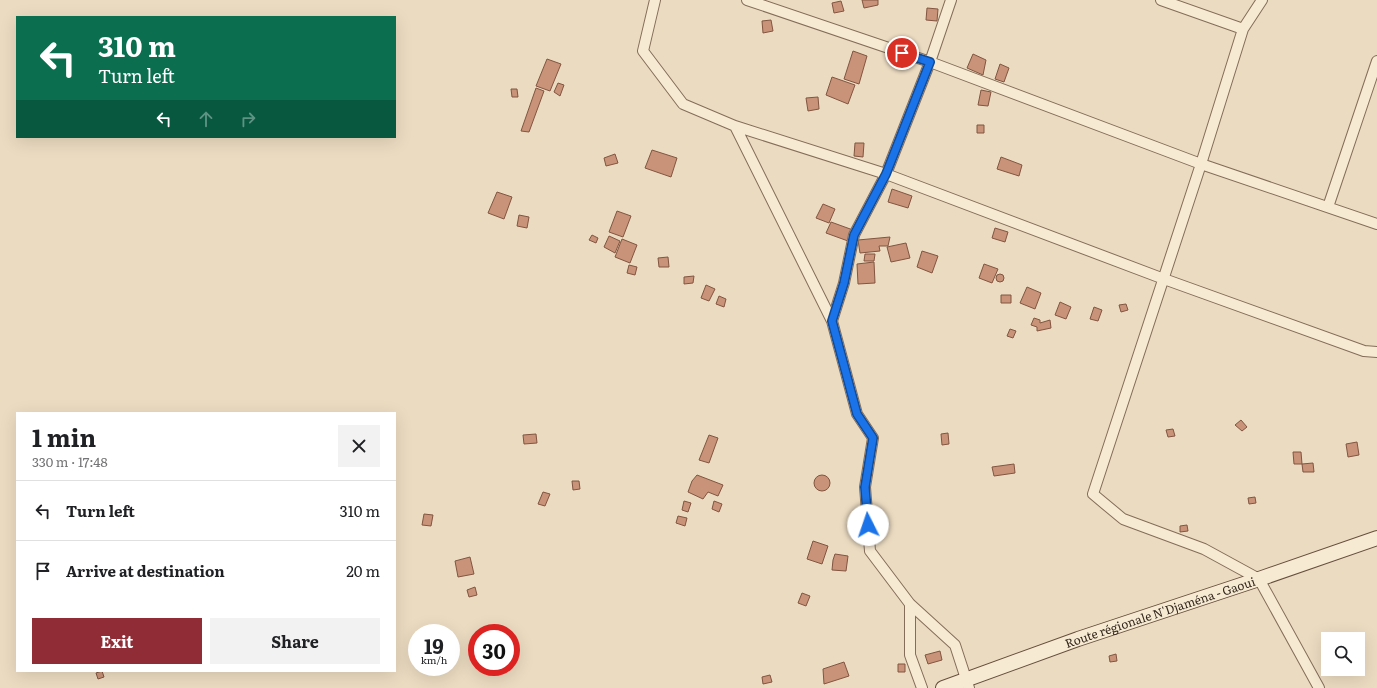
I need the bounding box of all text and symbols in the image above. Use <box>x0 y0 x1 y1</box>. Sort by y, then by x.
text: 310 m <box>98 24 176 66</box>
icon: left <box>32 32 84 84</box>
pin <box>885 36 919 70</box>
icon: arrive <box>891 42 913 64</box>
text: Turn left <box>98 62 175 89</box>
icon: left <box>153 108 175 130</box>
icon: ahead <box>195 108 217 130</box>
icon: right <box>237 108 259 130</box>
text: 1 min <box>32 419 96 454</box>
button: close <box>338 425 380 467</box>
text: 330 m · 17:48 <box>32 452 108 471</box>
text: Turn left <box>66 499 135 522</box>
text: 310 m <box>340 499 380 522</box>
icon: left <box>32 500 54 522</box>
position arrow <box>847 504 889 546</box>
text: Arrive at destination <box>66 559 225 582</box>
text: 20 m <box>346 559 380 582</box>
icon: arrive <box>32 560 54 582</box>
street label: Route régionale N'Djaména - Gaoui <box>1062 572 1258 652</box>
button: Exit <box>32 618 202 664</box>
button: Share <box>210 618 380 664</box>
speed limit sign: 30 <box>468 624 520 676</box>
text: 19 <box>424 630 444 660</box>
map controls <box>1321 632 1365 676</box>
button: search <box>1321 632 1365 676</box>
text: km/h <box>421 652 447 667</box>

